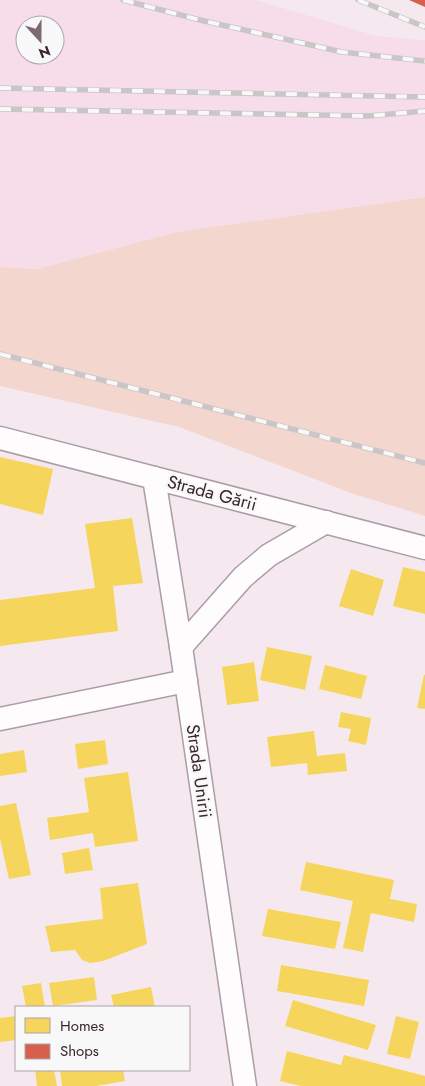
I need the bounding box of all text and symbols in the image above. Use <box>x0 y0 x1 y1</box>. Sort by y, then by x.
north arrow <box>15 15 65 65</box>
text: N <box>36 41 53 63</box>
street label: Strada Gării <box>164 469 260 517</box>
street label: Strada Unirii <box>180 723 218 819</box>
legend <box>15 1006 190 1071</box>
text: Homes <box>60 1015 104 1037</box>
text: Shops <box>60 1040 99 1062</box>

